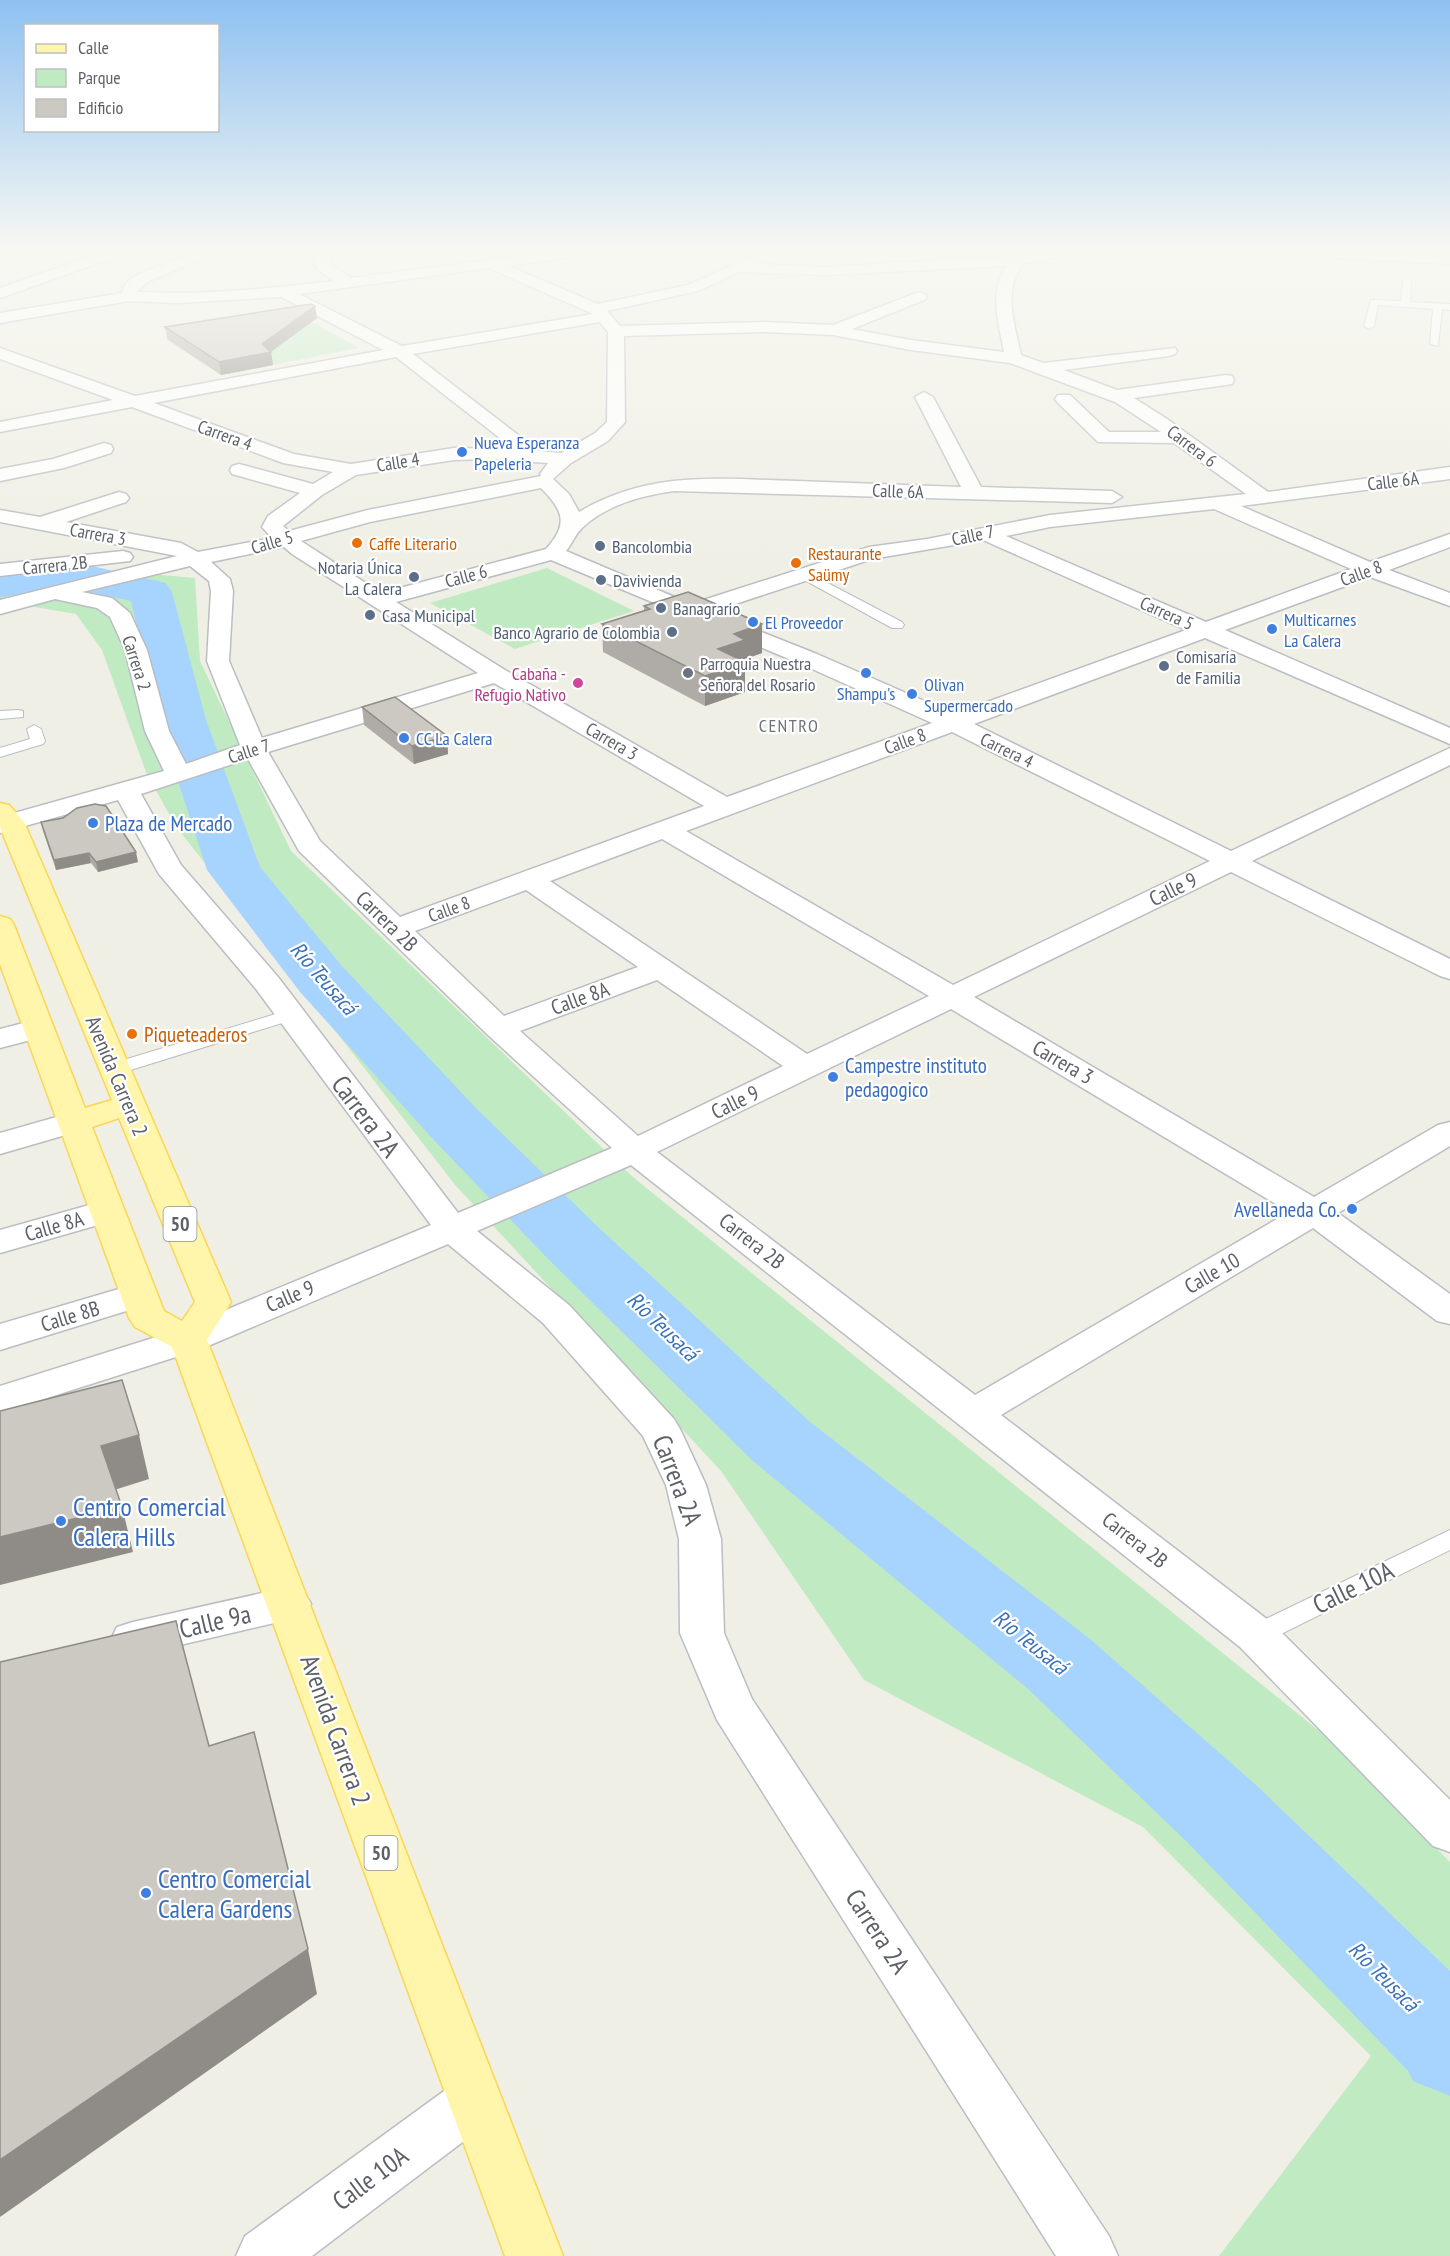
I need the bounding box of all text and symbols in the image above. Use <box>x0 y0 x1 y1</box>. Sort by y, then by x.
legend <box>24 24 219 132</box>
text: Calle <box>78 36 109 59</box>
text: Parque <box>78 66 121 89</box>
text: Edificio <box>78 96 124 119</box>
street label: Carrera 4 <box>194 415 256 455</box>
street label: Carrera 6 <box>1162 420 1222 472</box>
place label: Nueva Esperanza Papeleria <box>474 431 579 475</box>
marker: Nueva Esperanza Papeleria <box>455 445 469 459</box>
street label: Calle 4 <box>375 447 421 477</box>
street label: Calle 6A <box>1366 466 1420 496</box>
street label: Calle 6A <box>872 479 925 503</box>
street label: Carrera 3 <box>68 518 128 550</box>
street label: Calle 7 <box>950 519 996 551</box>
street label: Calle 5 <box>248 525 296 559</box>
place label: Caffe Literario <box>369 532 457 555</box>
place label: Bancolombia <box>612 535 692 558</box>
marker: Caffe Literario <box>350 536 364 550</box>
marker: Bancolombia <box>593 539 607 553</box>
place label: Restaurante Saümy <box>808 542 882 586</box>
street label: Carrera 2B <box>21 550 89 580</box>
street label: Calle 8 <box>1337 555 1385 591</box>
place label: Notaria Única La Calera <box>318 556 402 600</box>
marker: Restaurante Saümy <box>789 556 803 570</box>
street label: Calle 6 <box>442 559 490 593</box>
place label: Davivienda <box>613 569 682 592</box>
marker: Notaria Única La Calera <box>407 570 421 584</box>
marker: Davivienda <box>594 573 608 587</box>
street label: Carrera 5 <box>1136 591 1198 635</box>
place label: Banagrario <box>673 597 741 620</box>
marker: Banagrario <box>654 601 668 615</box>
place label: Casa Municipal <box>382 604 476 627</box>
marker: Casa Municipal <box>363 608 377 622</box>
place label: Multicarnes La Calera <box>1284 608 1356 652</box>
place label: El Proveedor <box>765 611 843 634</box>
marker: El Proveedor <box>746 615 760 629</box>
place label: Banco Agrario de Colombia <box>493 621 660 644</box>
marker: Multicarnes La Calera <box>1265 622 1279 636</box>
marker: Banco Agrario de Colombia <box>665 625 679 639</box>
street label: Carrera 2 <box>117 633 157 693</box>
place label: Comisaría de Familia <box>1176 645 1241 689</box>
place label: Parroquia Nuestra Señora del Rosario <box>700 652 816 696</box>
marker: Comisaría de Familia <box>1157 659 1171 673</box>
place label: Cabaña - Refugio Nativo <box>474 662 566 706</box>
marker: Parroquia Nuestra Señora del Rosario <box>681 666 695 680</box>
marker: Shampu's <box>859 666 873 680</box>
place label: Olivan Supermercado <box>924 673 1013 717</box>
marker: Cabaña - Refugio Nativo <box>571 676 585 690</box>
place label: Shampu's <box>837 682 895 705</box>
marker: Olivan Supermercado <box>905 687 919 701</box>
district label: CENTRO <box>759 714 819 737</box>
street label: Carrera 3 <box>582 717 642 765</box>
street label: Calle 8 <box>881 723 929 759</box>
place label: CC La Calera <box>416 727 493 750</box>
street label: Carrera 4 <box>977 727 1037 773</box>
marker: CC La Calera <box>397 731 411 745</box>
street label: Calle 7 <box>225 733 273 769</box>
place label: Plaza de Mercado <box>105 810 232 837</box>
marker: Plaza de Mercado <box>86 816 100 830</box>
street label: Calle 9 <box>1145 866 1201 912</box>
street label: Carrera 2B <box>350 885 424 957</box>
street label: Calle 8 <box>425 891 473 927</box>
water label: Río Teusacá <box>285 936 364 1021</box>
street label: Calle 8A <box>547 975 613 1021</box>
street label: Avenida Carrera 2 <box>80 1012 154 1140</box>
place label: Piqueteaderos <box>144 1021 247 1048</box>
marker: Piqueteaderos <box>125 1027 139 1041</box>
street label: Carrera 3 <box>1028 1034 1098 1090</box>
place label: Campestre instituto pedagogico <box>845 1052 987 1103</box>
street label: Carrera 2A <box>325 1069 408 1164</box>
marker: Campestre instituto pedagogico <box>826 1070 840 1084</box>
street label: Calle 9 <box>707 1079 763 1125</box>
place label: Avellaneda Co. <box>1234 1196 1340 1223</box>
marker: Avellaneda Co. <box>1345 1202 1359 1216</box>
street label: Calle 8A <box>21 1205 87 1247</box>
road number: 50 <box>164 1207 196 1241</box>
street label: Carrera 2B <box>714 1207 790 1275</box>
street label: Calle 10 <box>1179 1246 1245 1300</box>
street label: Calle 9 <box>262 1274 318 1318</box>
water label: Río Teusacá <box>622 1285 705 1367</box>
street label: Calle 8B <box>37 1294 103 1338</box>
street label: Carrera 2A <box>646 1430 710 1530</box>
place label: Centro Comercial Calera Hills <box>73 1490 226 1553</box>
street label: Carrera 2B <box>1097 1506 1173 1574</box>
marker: Centro Comercial Calera Hills <box>54 1514 68 1528</box>
street label: Calle 10A <box>1307 1553 1400 1621</box>
street label: Calle 9a <box>176 1597 254 1645</box>
water label: Río Teusacá <box>988 1603 1075 1681</box>
street label: Avenida Carrera 2 <box>293 1650 379 1810</box>
road number: 50 <box>364 1836 398 1870</box>
place label: Centro Comercial Calera Gardens <box>158 1862 311 1925</box>
street label: Carrera 2A <box>839 1883 918 1980</box>
marker: Centro Comercial Calera Gardens <box>139 1886 153 1900</box>
water label: Río Teusacá <box>1343 1935 1426 2018</box>
street label: Calle 10A <box>326 2139 415 2217</box>

